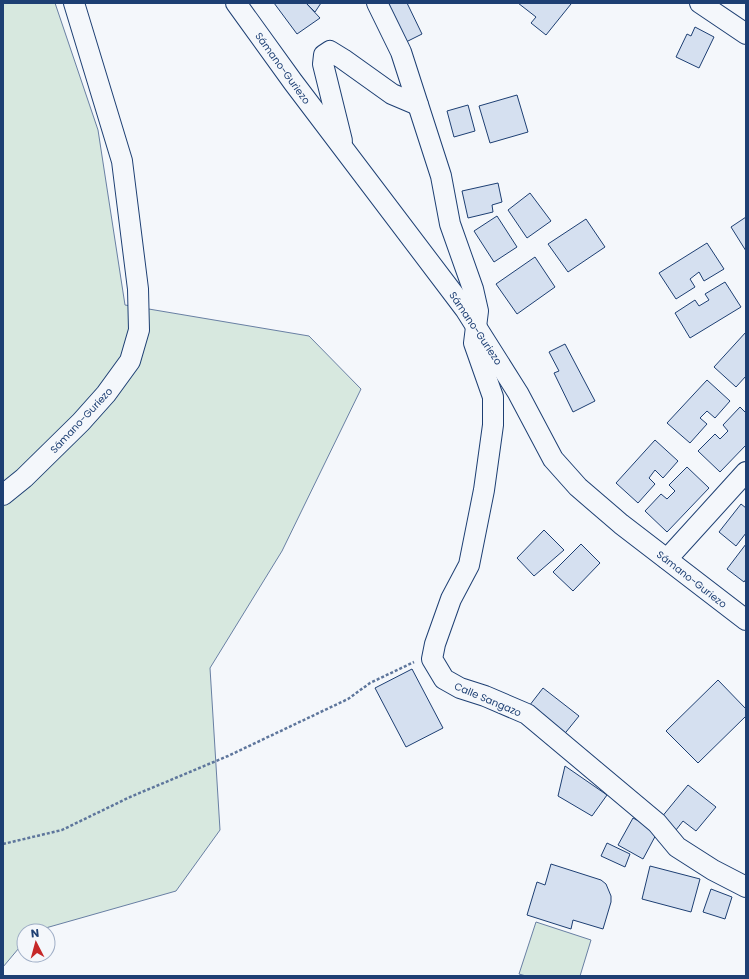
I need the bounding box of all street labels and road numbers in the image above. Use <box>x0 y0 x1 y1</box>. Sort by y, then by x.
street label: Sámano-Guriezo <box>251 29 314 107</box>
street label: Sámano-Guriezo <box>445 289 506 368</box>
street label: Sámano-Guriezo <box>47 384 116 457</box>
street label: Sámano-Guriezo <box>653 547 730 612</box>
street label: Calle Sangazo <box>452 679 524 720</box>

